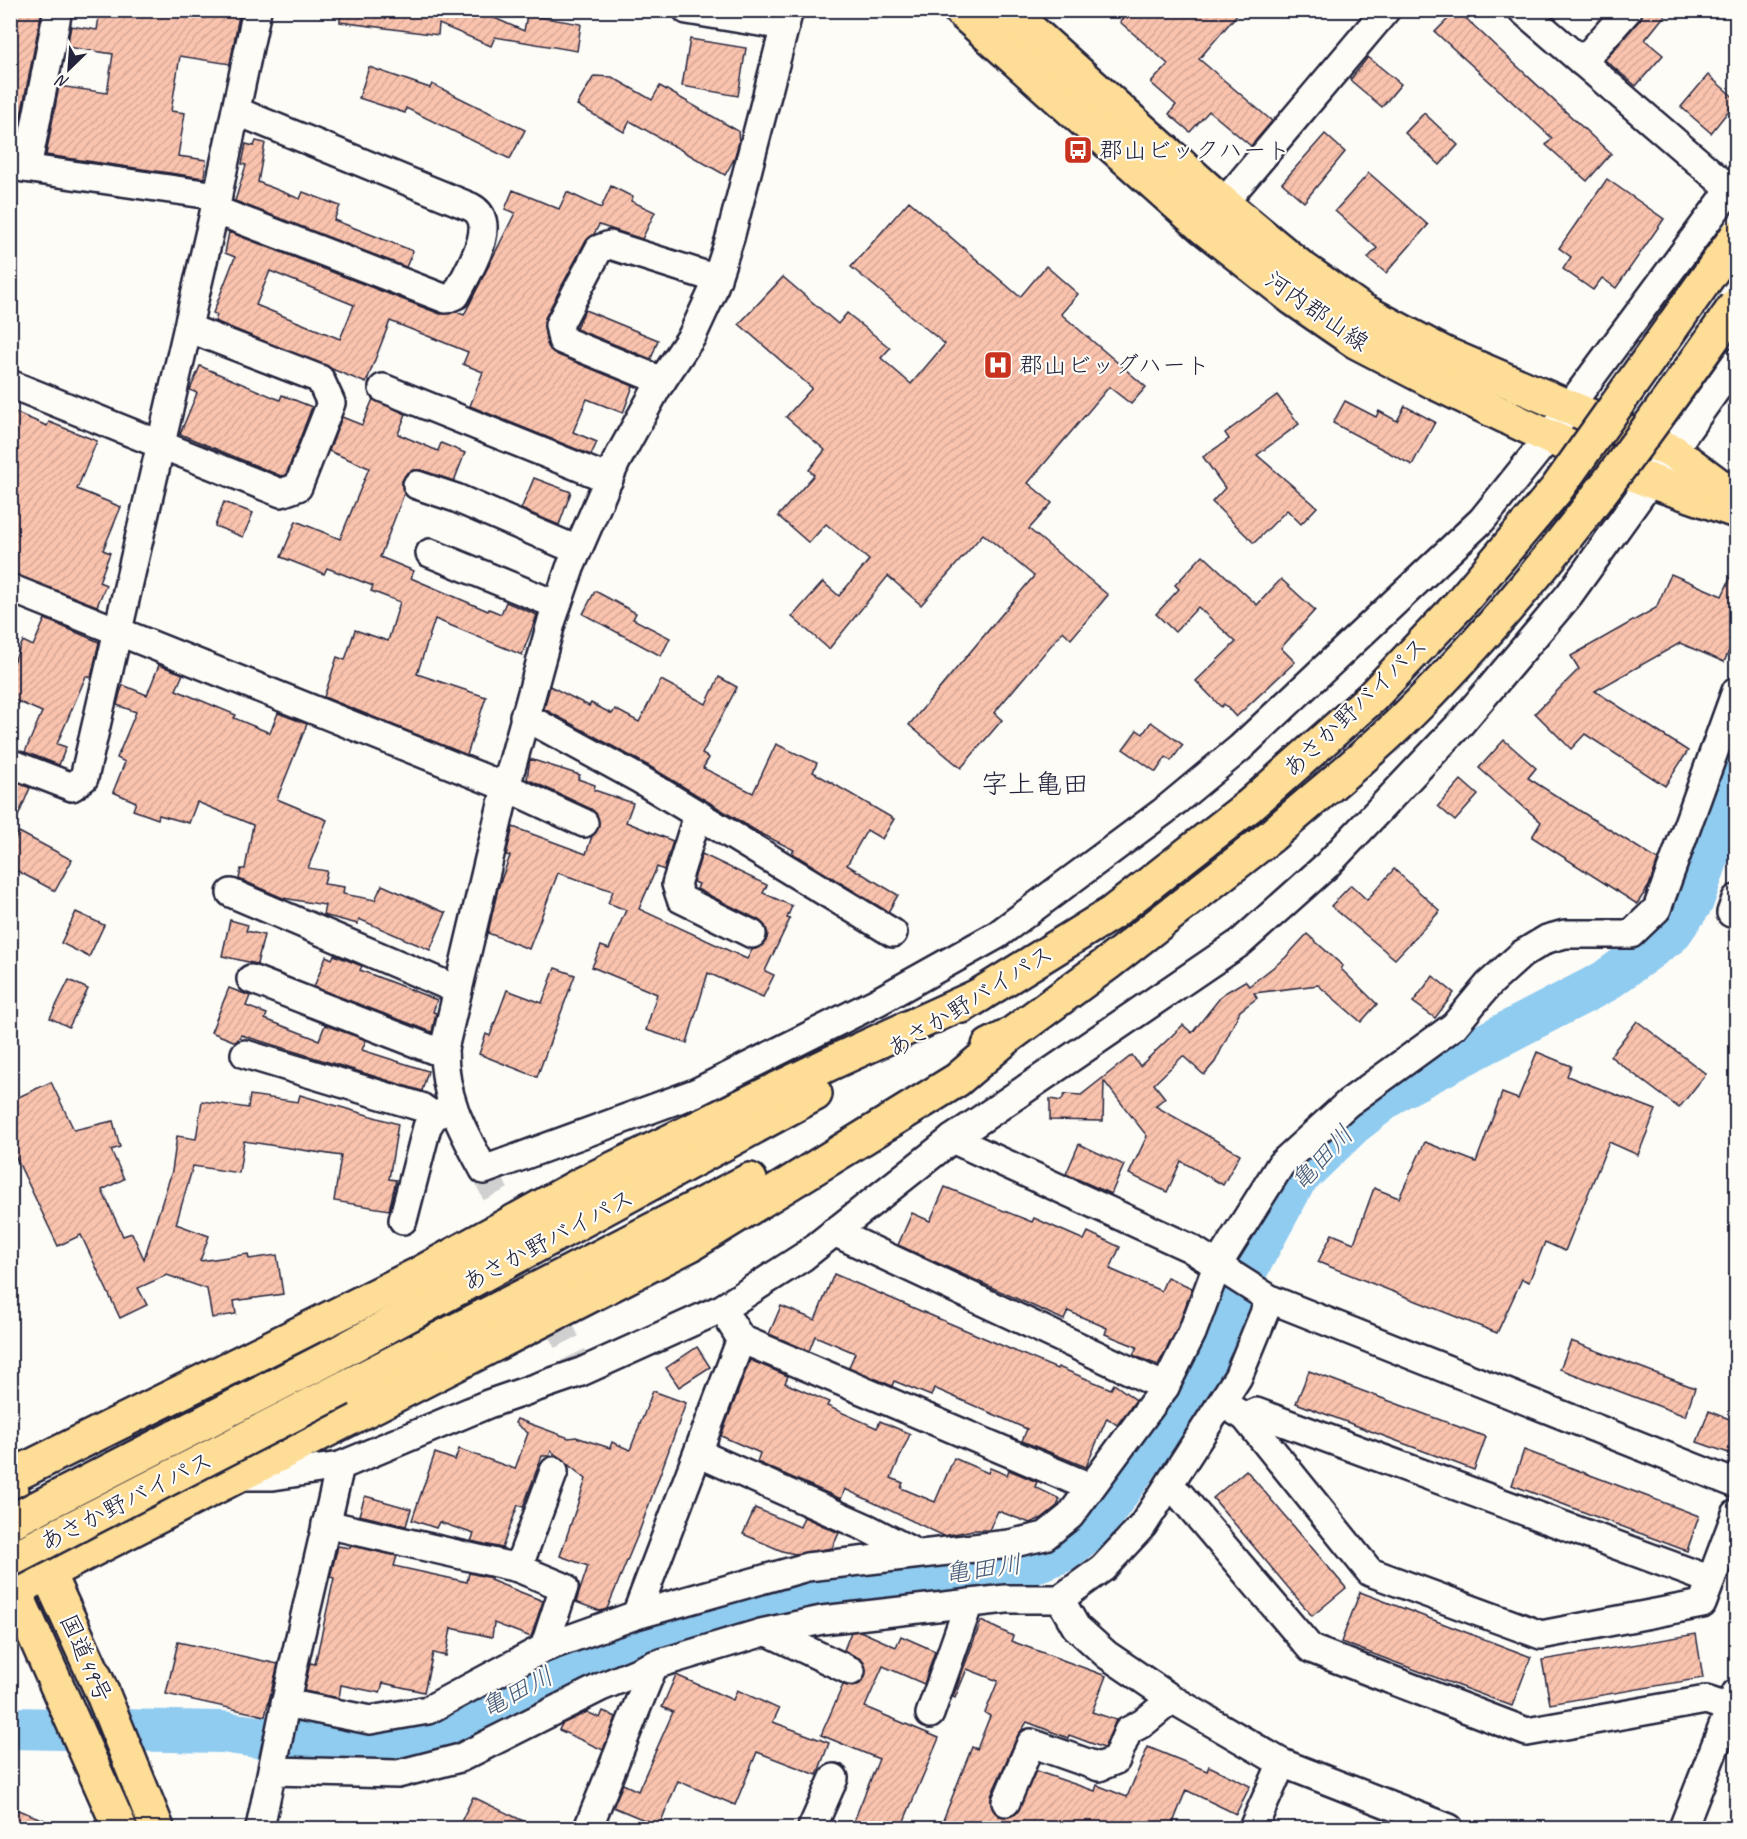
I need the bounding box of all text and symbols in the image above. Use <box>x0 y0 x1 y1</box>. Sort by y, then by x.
north arrow <box>39 39 99 99</box>
text: N <box>52 69 72 93</box>
bus stop icon: 郡山ビックハート <box>1062 134 1094 166</box>
place label: 郡山ビックハート <box>1099 135 1291 165</box>
street label: 河内郡山線 <box>1259 264 1375 358</box>
hospital icon: 郡山ビッグハート <box>982 349 1014 381</box>
place label: 郡山ビッグハート <box>1019 350 1210 380</box>
street label: あさか野バイパス <box>1276 630 1434 784</box>
district label: 字上亀田 <box>981 767 1089 801</box>
street label: あさか野バイパス <box>881 938 1059 1064</box>
water label: 亀田川 <box>1283 1118 1361 1198</box>
street label: あさか野バイパス <box>457 1182 639 1298</box>
street label: あさか野バイパス <box>35 1444 217 1558</box>
water label: 亀田川 <box>942 1547 1024 1591</box>
street label: 国道49号 <box>53 1609 119 1707</box>
water label: 亀田川 <box>475 1659 559 1725</box>

